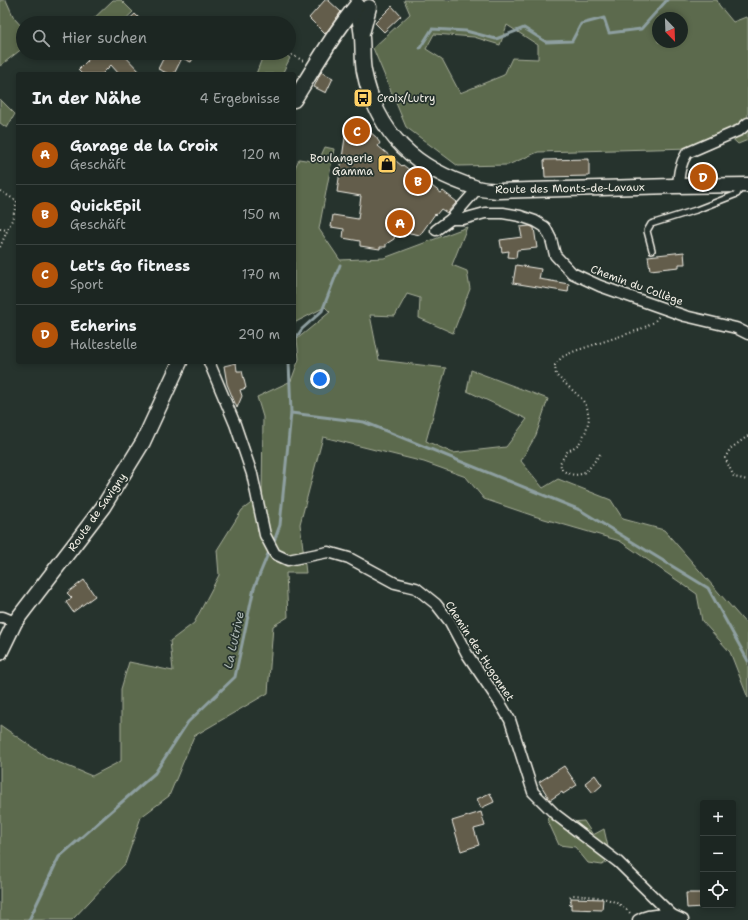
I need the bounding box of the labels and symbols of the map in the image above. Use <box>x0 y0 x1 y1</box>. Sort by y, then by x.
north arrow <box>652 12 688 48</box>
bus stop icon: Croix/Lutry <box>352 87 374 109</box>
place label: Croix/Lutry <box>377 91 435 106</box>
pin: C <box>344 116 370 146</box>
place label: Boulangerie Gamma <box>310 151 373 179</box>
shop icon: Boulangerie Gamma <box>376 153 398 175</box>
pin: D <box>690 162 716 192</box>
pin: B <box>405 166 431 196</box>
street label: Route des Monts-de-Lavaux <box>495 180 645 197</box>
pin: A <box>387 208 413 238</box>
street label: Chemin du Collège <box>588 262 685 309</box>
your location <box>310 369 330 389</box>
street label: Route de Savigny <box>65 470 130 554</box>
street label: Chemin des Hugonnet <box>442 598 518 704</box>
water label: La Lutrive <box>220 610 248 670</box>

